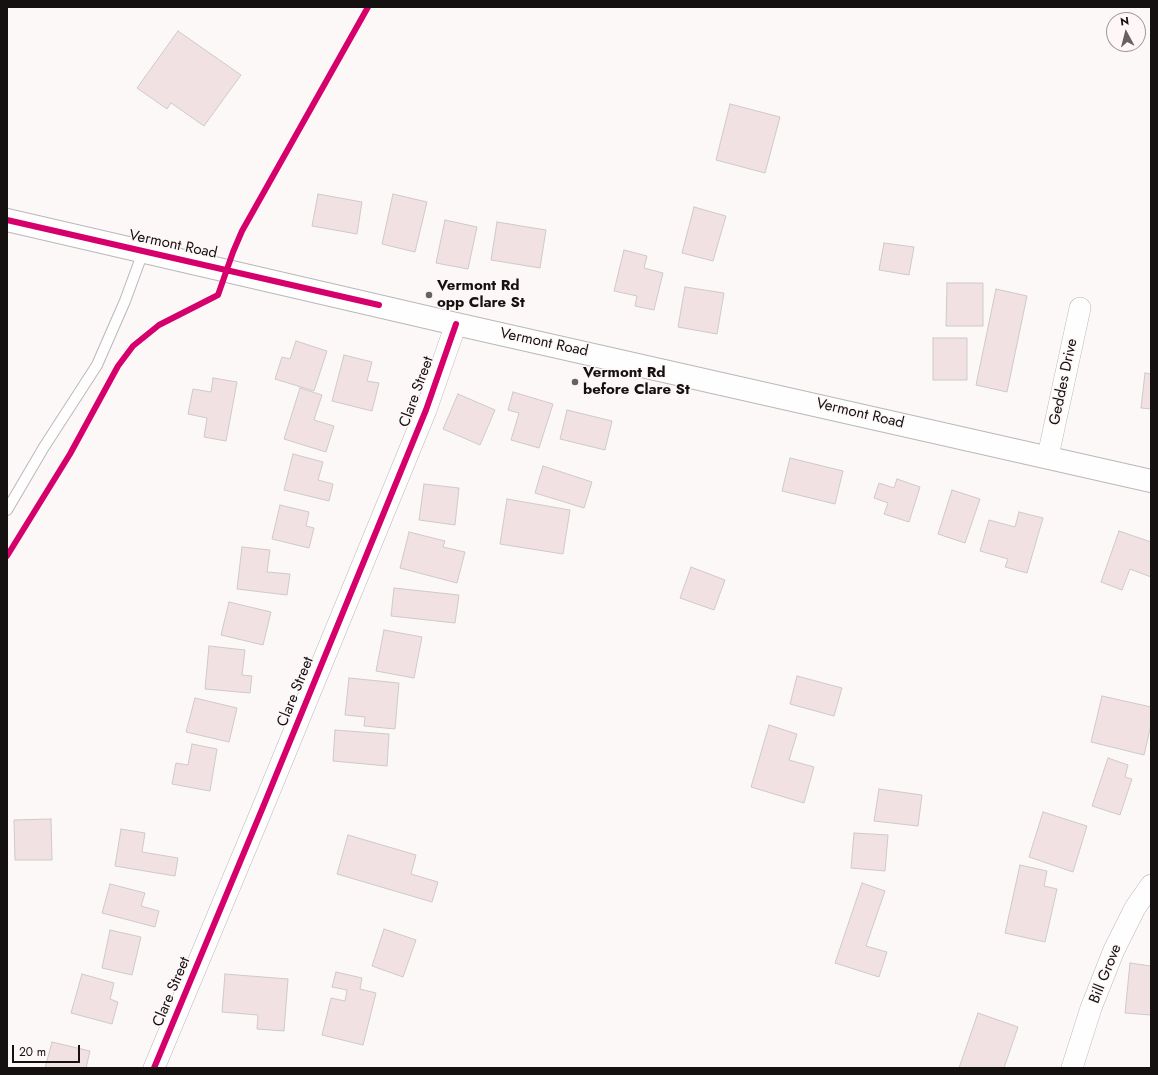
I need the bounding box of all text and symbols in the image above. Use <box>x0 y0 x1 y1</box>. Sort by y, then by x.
north arrow <box>1106 12 1146 52</box>
text: N <box>1119 13 1130 30</box>
street label: Vermont Road <box>127 227 219 263</box>
place label: Vermont Rd opp Clare St <box>437 277 525 312</box>
marker: Vermont Rd opp Clare St <box>424 290 434 300</box>
street label: Vermont Road <box>498 325 590 361</box>
street label: Geddes Drive <box>1046 337 1082 427</box>
street label: Clare Street <box>396 354 438 430</box>
place label: Vermont Rd before Clare St <box>583 364 690 399</box>
marker: Vermont Rd before Clare St <box>570 377 580 387</box>
street label: Vermont Road <box>814 395 906 433</box>
street label: Clare Street <box>274 654 318 730</box>
street label: Bill Grove <box>1086 942 1126 1006</box>
street label: Clare Street <box>149 954 195 1030</box>
scale bar <box>14 1037 82 1063</box>
text: 20 m <box>19 1043 46 1061</box>

